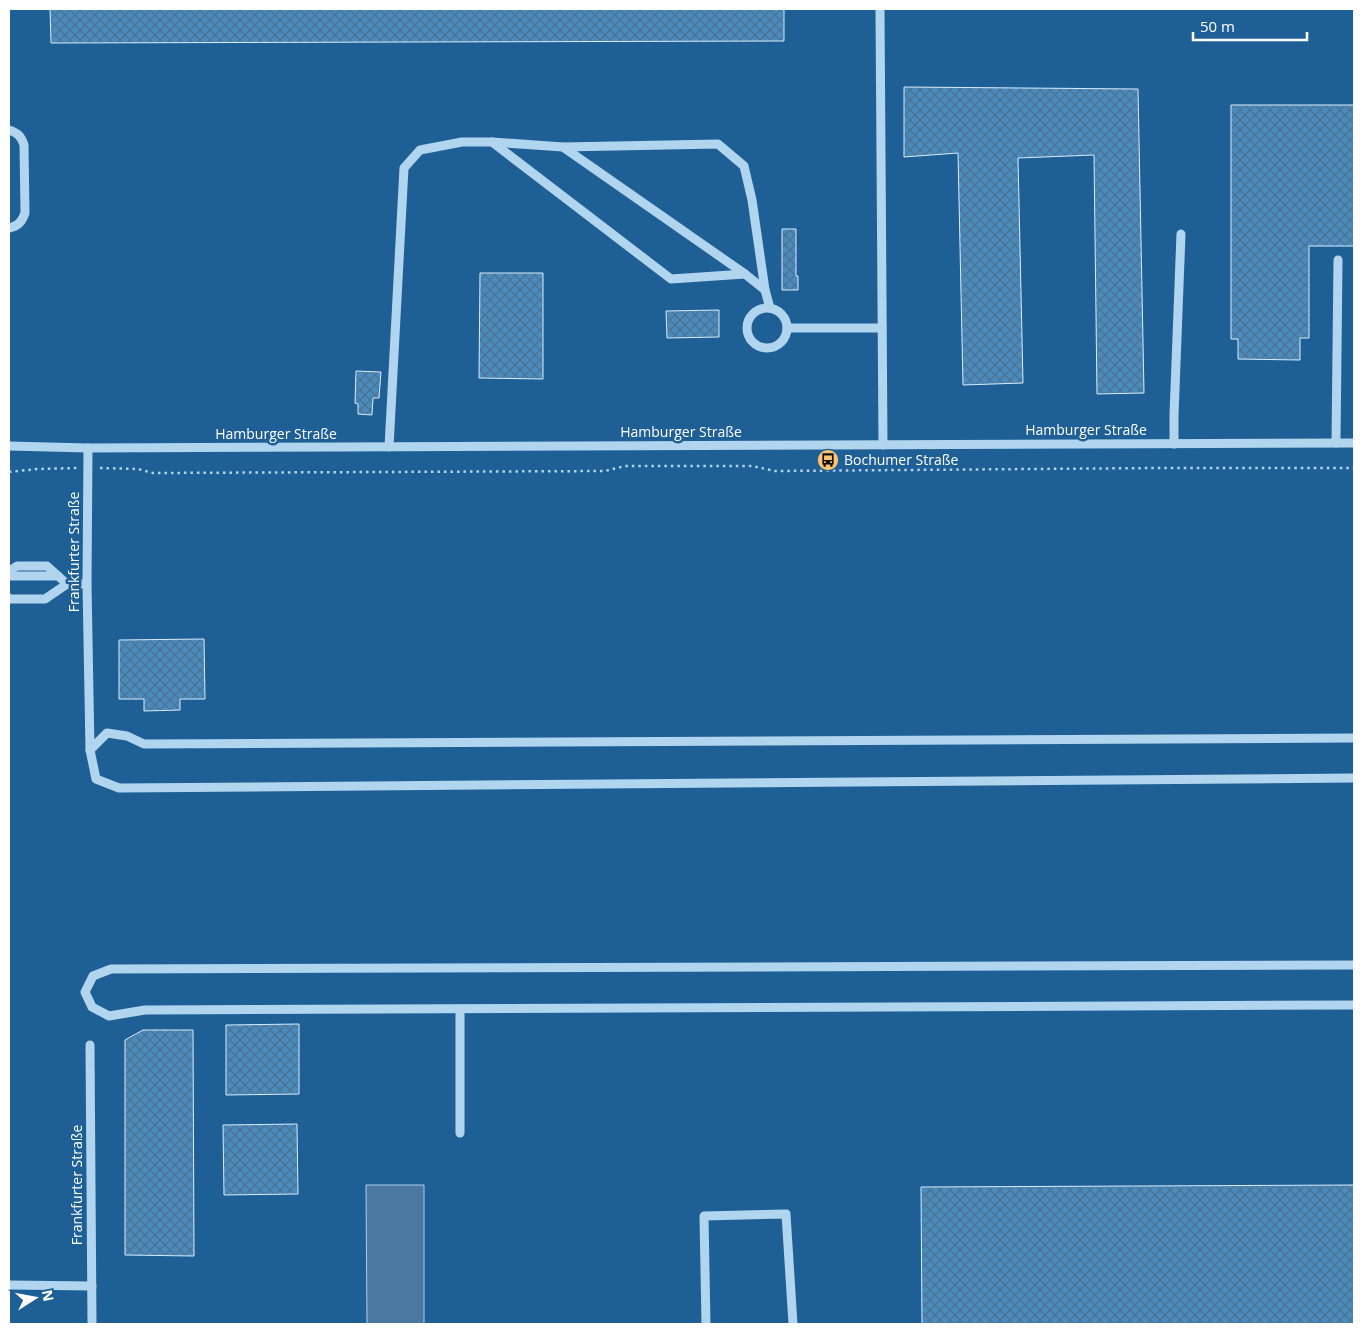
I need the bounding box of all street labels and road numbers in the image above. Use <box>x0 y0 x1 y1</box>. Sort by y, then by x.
street label: Hamburger Straße <box>1025 420 1147 439</box>
street label: Hamburger Straße <box>620 422 742 441</box>
street label: Hamburger Straße <box>215 424 337 443</box>
street label: Frankfurter Straße <box>64 492 83 612</box>
street label: Frankfurter Straße <box>67 1125 86 1245</box>

